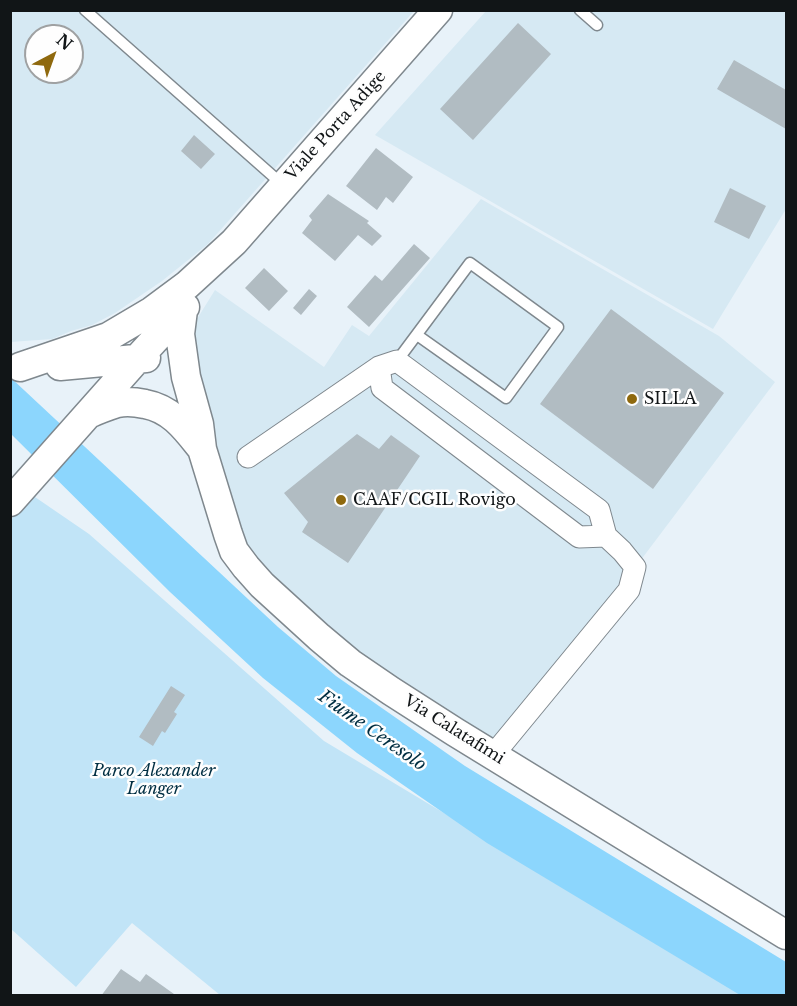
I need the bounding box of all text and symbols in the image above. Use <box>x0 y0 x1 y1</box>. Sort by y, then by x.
north arrow <box>24 24 84 84</box>
text: N <box>52 29 77 54</box>
street label: Viale Porta Adige <box>282 67 390 185</box>
place label: SILLA <box>644 389 697 409</box>
marker: SILLA <box>625 392 639 406</box>
place label: CAAF/CGIL Rovigo <box>353 490 516 510</box>
marker: CAAF/CGIL Rovigo <box>334 493 348 507</box>
water label: Fiume Ceresolo <box>314 686 430 776</box>
street label: Via Calatafimi <box>400 691 508 769</box>
park label: Parco Alexander Langer <box>93 761 215 799</box>

